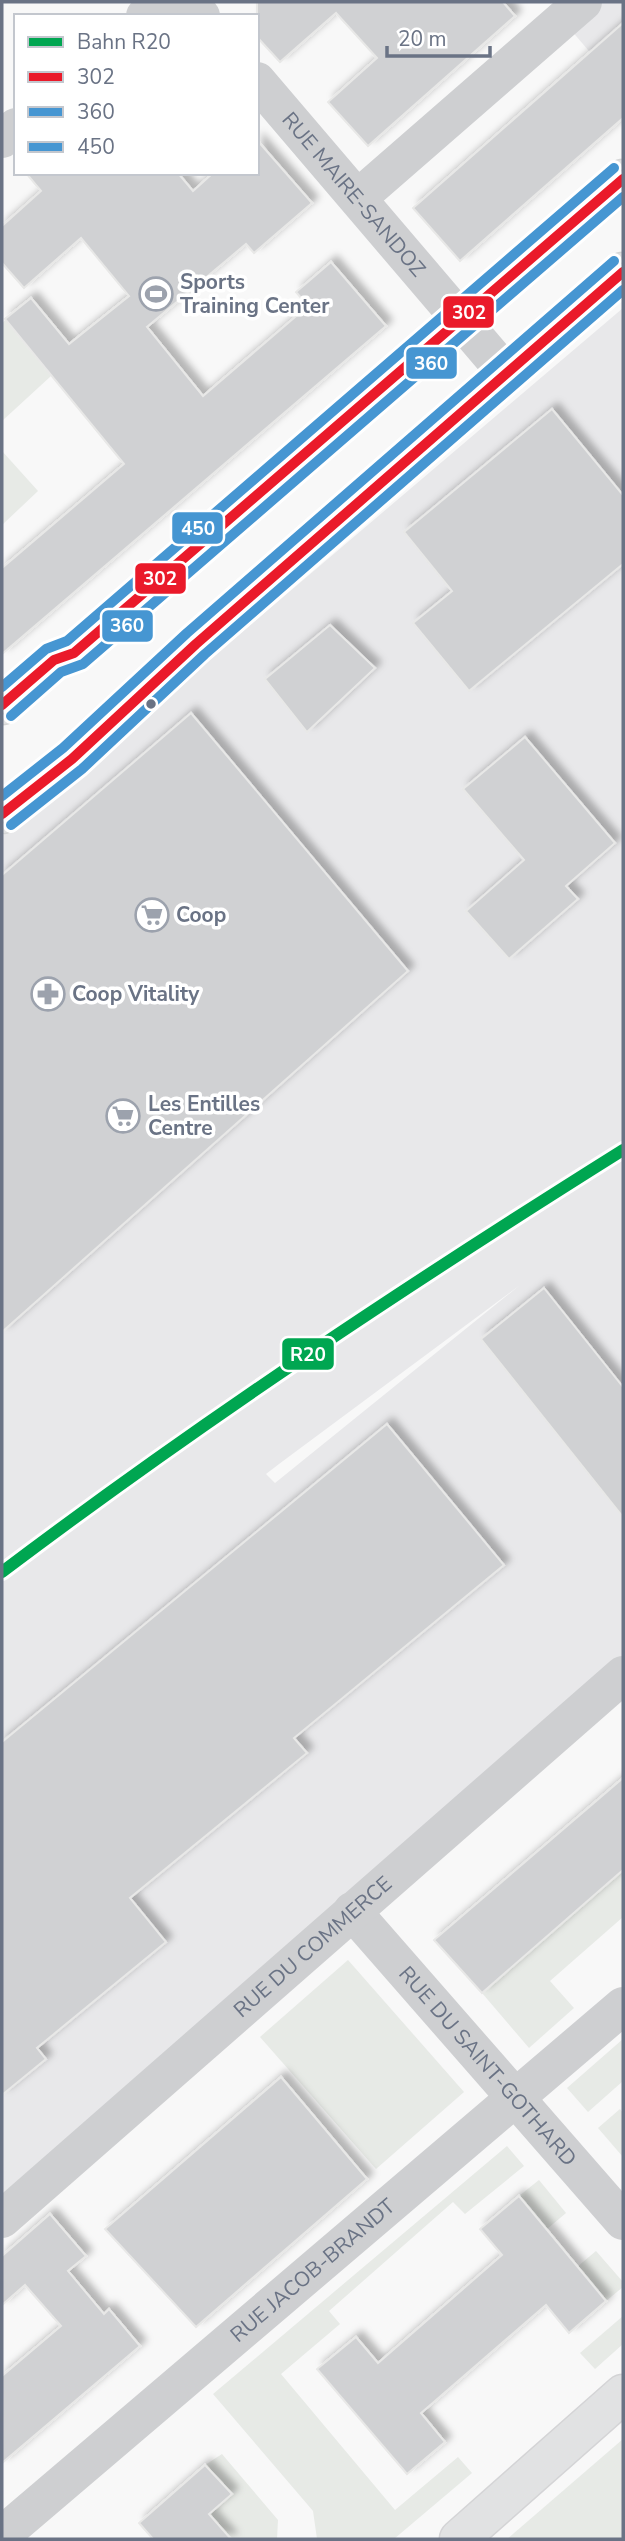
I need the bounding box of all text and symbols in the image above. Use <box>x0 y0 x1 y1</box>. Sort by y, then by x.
legend <box>14 14 259 175</box>
scale bar <box>387 14 490 58</box>
text: 20 m <box>398 25 447 53</box>
text: Bahn R20 <box>77 28 171 56</box>
text: 302 <box>77 63 115 91</box>
text: 360 <box>77 98 115 126</box>
street label: RUE MAIRE-SANDOZ <box>276 106 432 283</box>
text: 450 <box>77 133 115 161</box>
place label: Sports Training Center <box>180 268 330 320</box>
sports icon: Sports Training Center <box>137 275 175 313</box>
line badge: 302 <box>442 295 495 329</box>
text: 302 <box>452 300 486 326</box>
line badge: 360 <box>405 346 458 380</box>
text: 360 <box>414 351 448 377</box>
line badge: 450 <box>171 511 224 545</box>
text: 450 <box>181 516 215 542</box>
line badge: 302 <box>134 562 187 595</box>
text: 302 <box>143 566 177 592</box>
line badge: 360 <box>101 609 154 643</box>
text: 360 <box>110 613 144 639</box>
unlabelled marker <box>144 697 158 711</box>
supermarket icon: Coop <box>133 896 171 934</box>
place label: Coop <box>176 901 226 929</box>
pharmacy icon: Coop Vitality <box>29 975 67 1013</box>
place label: Coop Vitality <box>72 980 200 1008</box>
place label: Les Entilles Centre <box>148 1090 260 1142</box>
supermarket icon: Les Entilles Centre <box>104 1097 142 1135</box>
line badge: R20 <box>281 1337 335 1371</box>
text: R20 <box>290 1342 326 1368</box>
street label: RUE DU COMMERCE <box>228 1870 398 2024</box>
street label: RUE DU SAINT-GOTHARD <box>392 1960 583 2172</box>
street label: RUE JACOB-BRANDT <box>224 2192 401 2349</box>

